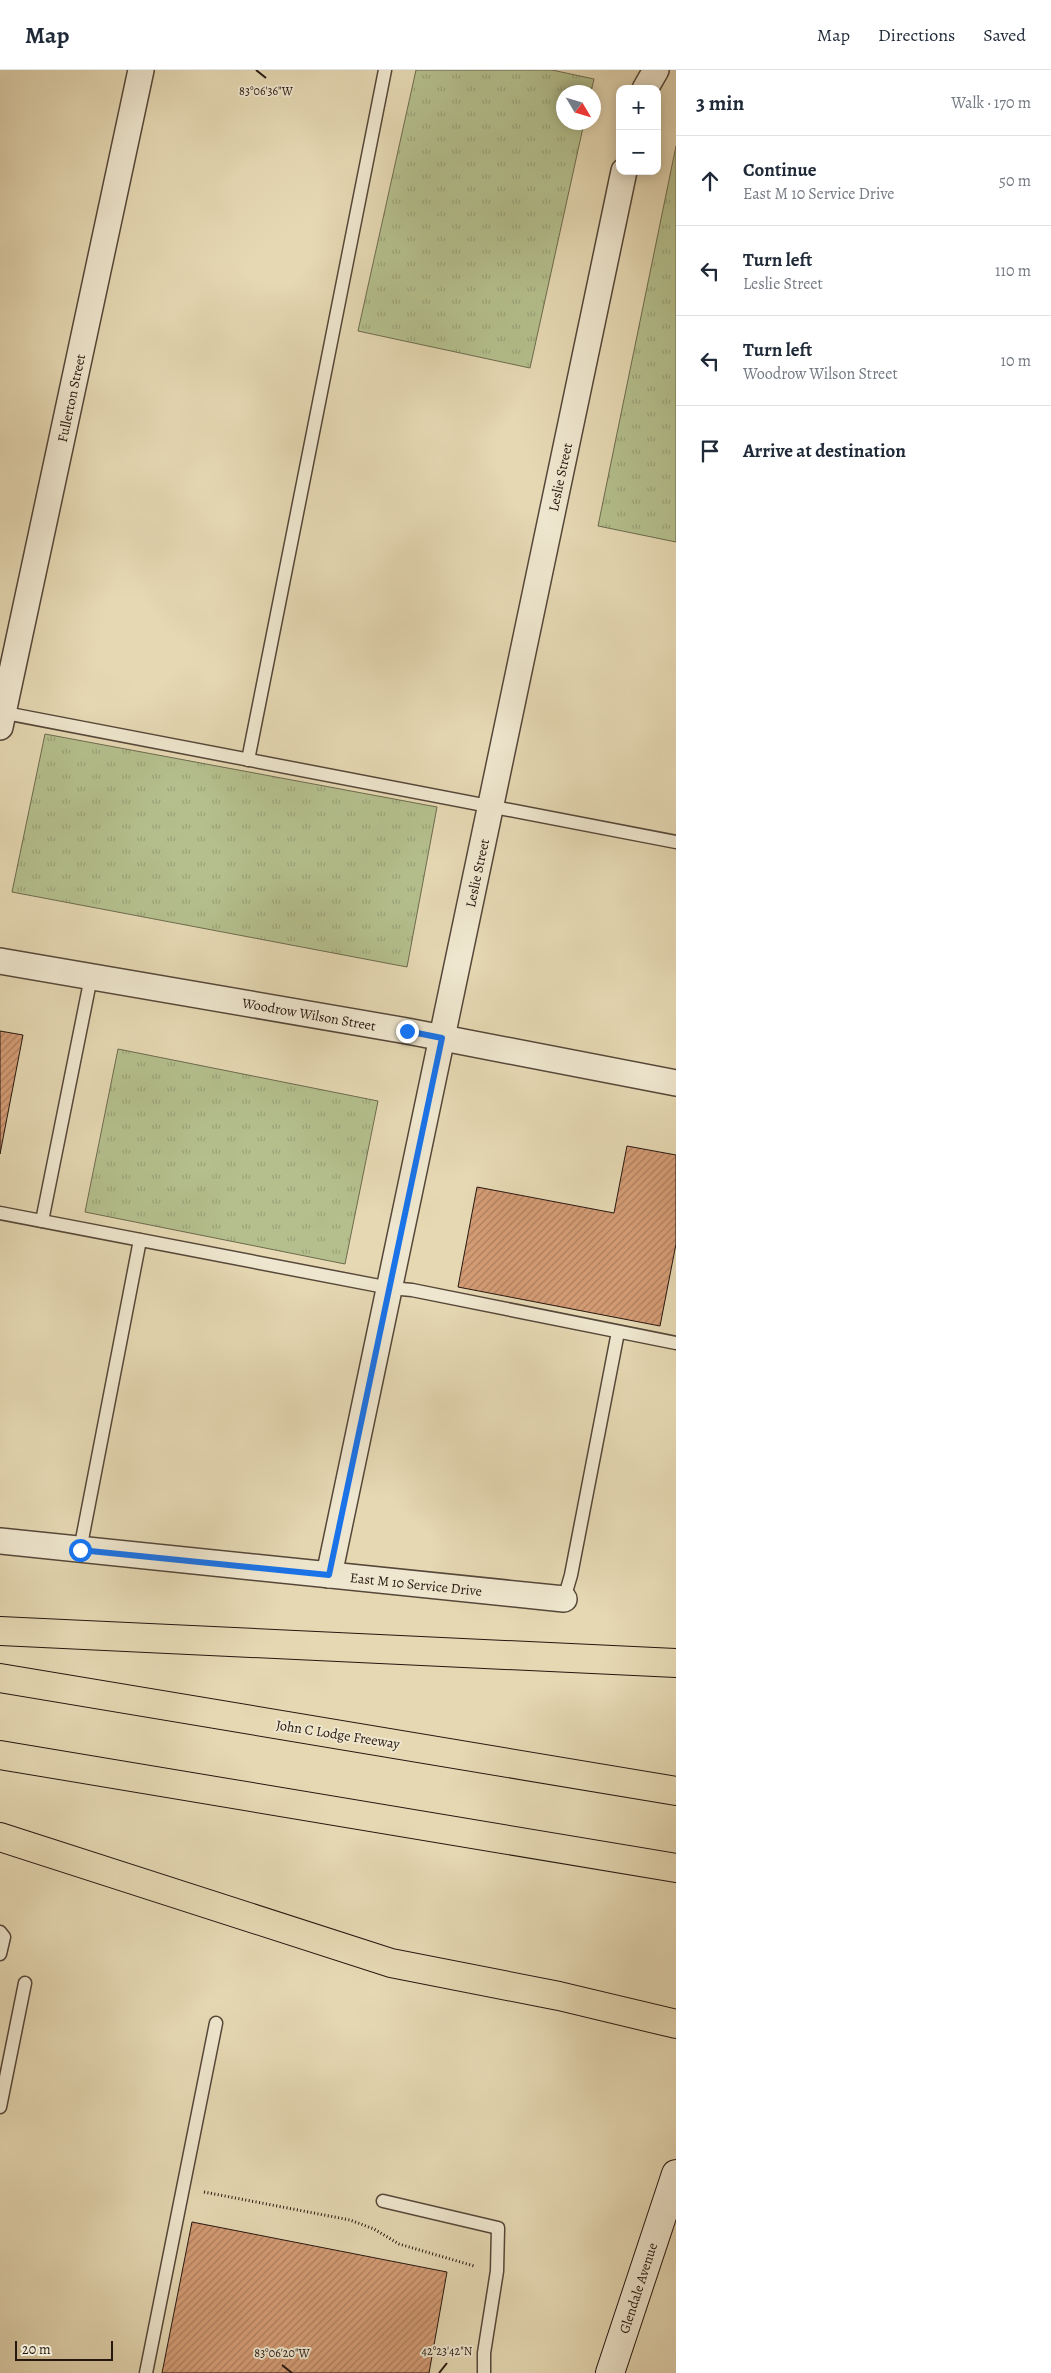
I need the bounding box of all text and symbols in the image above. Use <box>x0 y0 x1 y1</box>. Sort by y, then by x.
text: Map <box>25 19 69 51</box>
text: Map <box>817 23 850 47</box>
text: Directions <box>878 23 955 47</box>
text: Saved <box>983 23 1026 47</box>
text: 83°06'36"W <box>239 83 294 99</box>
north arrow <box>556 85 601 130</box>
map controls <box>616 85 661 175</box>
button: + <box>616 85 661 130</box>
text: 3 min <box>696 89 744 117</box>
text: Walk · 170 m <box>951 92 1031 114</box>
button: − <box>616 130 661 175</box>
text: Continue <box>743 157 817 183</box>
icon: ahead <box>696 167 724 195</box>
text: 50 m <box>999 170 1031 192</box>
text: East M 10 Service Drive <box>743 183 895 205</box>
text: Turn left <box>743 247 812 273</box>
icon: left <box>696 257 724 285</box>
text: 110 m <box>995 260 1031 282</box>
text: Leslie Street <box>743 273 823 295</box>
text: Turn left <box>743 337 812 363</box>
icon: left <box>696 347 724 375</box>
text: 10 m <box>1001 350 1031 372</box>
street label: Fullerton Street <box>53 352 90 444</box>
text: Woodrow Wilson Street <box>743 363 898 385</box>
icon: arrive <box>696 437 724 465</box>
text: Arrive at destination <box>743 438 906 464</box>
street label: Leslie Street <box>544 441 577 513</box>
street label: Leslie Street <box>461 837 494 909</box>
street label: Woodrow Wilson Street <box>240 993 378 1036</box>
route end <box>396 1020 419 1043</box>
route start <box>69 1539 92 1562</box>
street label: East M 10 Service Drive <box>349 1568 483 1601</box>
street label: John C Lodge Freeway <box>275 1715 402 1754</box>
street label: Glendale Avenue <box>615 2240 662 2336</box>
scale bar <box>15 2338 112 2361</box>
text: 20 m <box>22 2340 51 2359</box>
text: 42°23'42"N <box>422 2343 473 2359</box>
text: 83°06'20"W <box>254 2345 310 2361</box>

